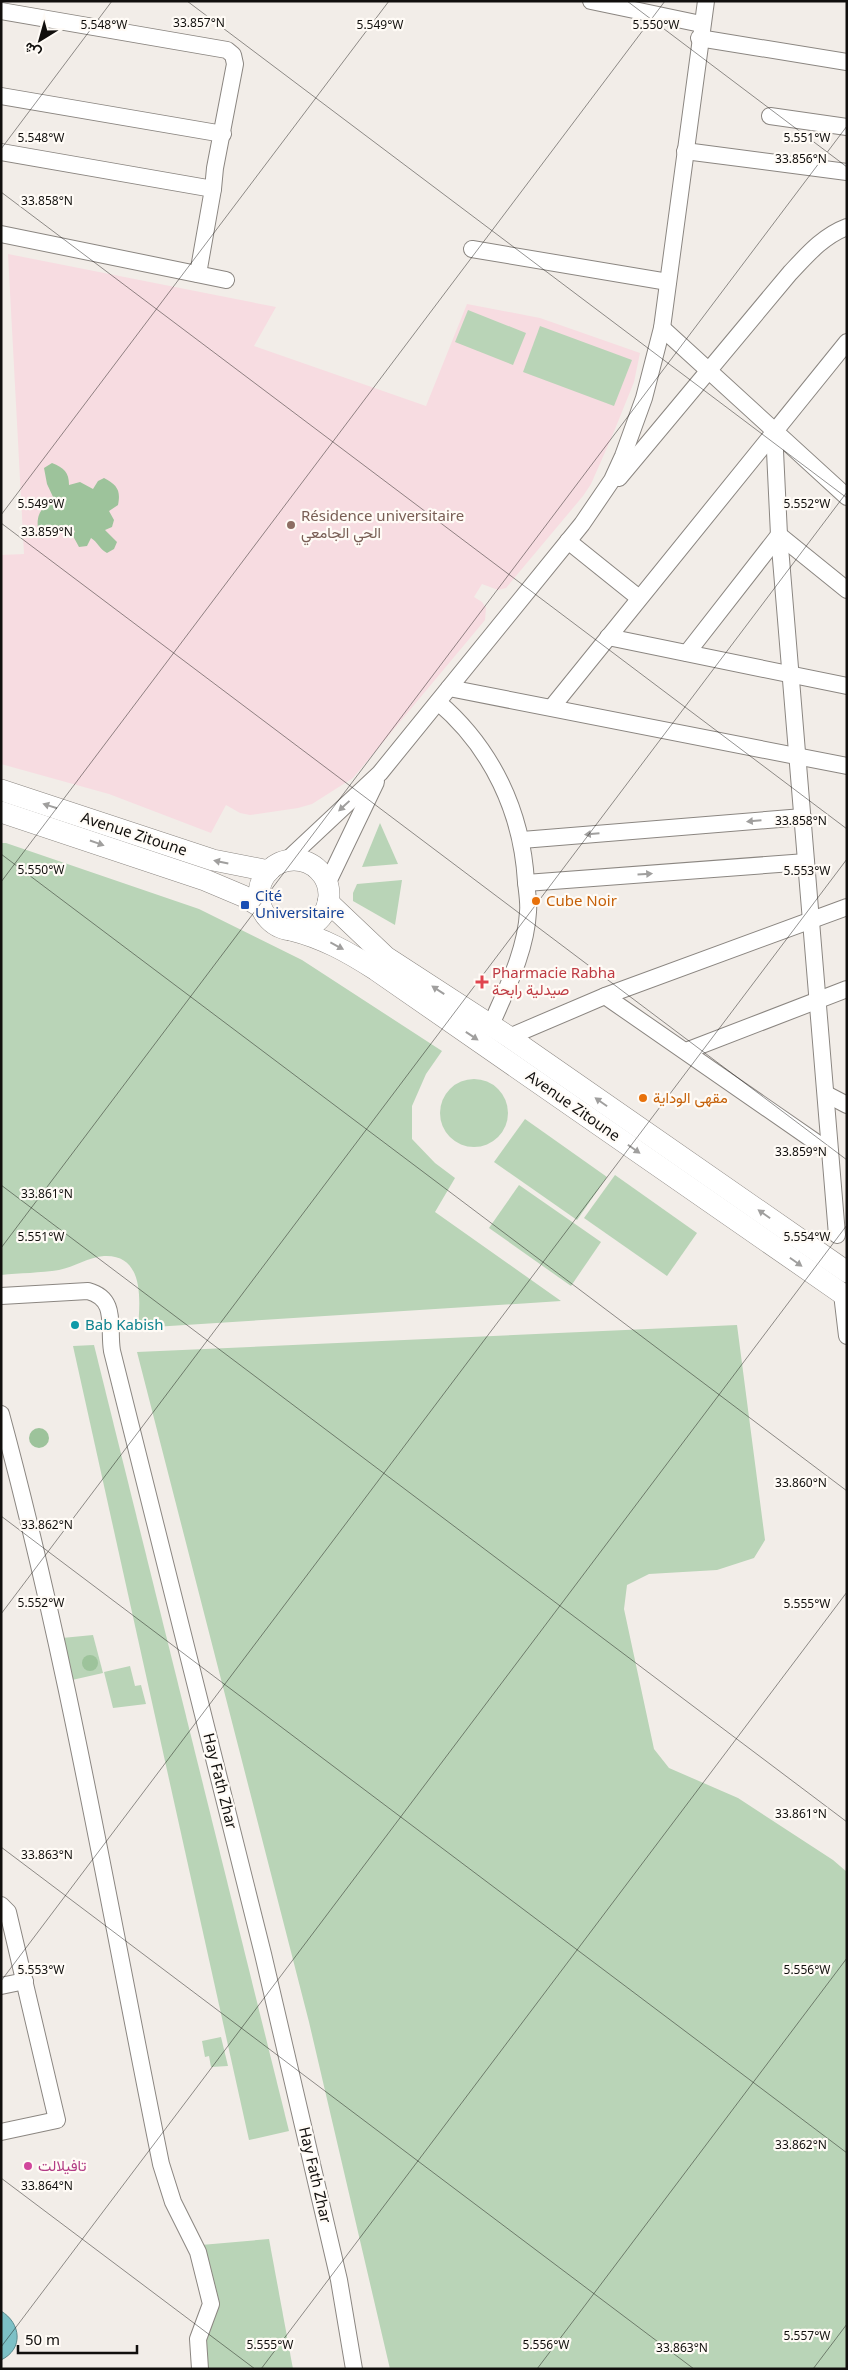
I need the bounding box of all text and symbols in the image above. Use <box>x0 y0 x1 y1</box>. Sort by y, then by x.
text: 33.857°N <box>173 14 225 31</box>
north arrow <box>15 15 65 65</box>
text: 5.548°W <box>81 16 127 33</box>
text: 5.549°W <box>357 16 403 33</box>
text: 5.550°W <box>633 16 679 33</box>
text: ش <box>19 38 44 63</box>
text: 5.548°W <box>18 129 64 146</box>
text: 5.551°W <box>784 129 830 146</box>
text: 33.856°N <box>775 150 827 167</box>
text: 33.858°N <box>21 192 73 209</box>
text: 5.549°W <box>18 495 64 512</box>
text: 5.552°W <box>784 495 830 512</box>
place label: Résidence universitaire الحي الجامعي <box>301 505 464 546</box>
marker: Résidence universitaire الحي الجامعي <box>285 519 297 531</box>
text: 33.859°N <box>21 523 73 540</box>
one-way arrow <box>338 801 351 812</box>
one-way arrow <box>42 802 57 809</box>
street label: Avenue Zitoune <box>79 806 190 860</box>
text: 33.858°N <box>775 812 827 829</box>
one-way arrow <box>746 817 762 825</box>
one-way arrow <box>584 830 600 838</box>
one-way arrow <box>90 840 105 848</box>
one-way arrow <box>213 858 228 866</box>
text: 5.550°W <box>18 861 64 878</box>
text: 5.553°W <box>784 862 830 879</box>
one-way arrow <box>637 869 653 877</box>
place label: Cité Universitaire <box>255 885 345 922</box>
place label: Cube Noir <box>546 890 617 910</box>
marker: Cube Noir <box>530 895 542 907</box>
marker: Cité Universitaire <box>239 899 251 911</box>
one-way arrow <box>330 942 344 950</box>
place label: Pharmacie Rabha صيدلية رابحة <box>492 962 615 999</box>
marker: Pharmacie Rabha صيدلية رابحة <box>476 976 488 988</box>
one-way arrow <box>432 986 445 995</box>
one-way arrow <box>466 1031 479 1041</box>
street label: Avenue Zitoune <box>523 1065 625 1145</box>
place label: مقهى الوداية <box>653 1087 728 1108</box>
marker: مقهى الوداية <box>637 1092 649 1104</box>
one-way arrow <box>595 1097 608 1107</box>
text: 33.859°N <box>775 1143 827 1160</box>
one-way arrow <box>627 1144 641 1154</box>
text: 33.861°N <box>21 1185 73 1202</box>
one-way arrow <box>757 1209 770 1219</box>
text: 5.551°W <box>18 1228 64 1245</box>
text: 5.554°W <box>784 1228 830 1245</box>
one-way arrow <box>789 1257 803 1267</box>
place label: Bab Kabish <box>85 1314 164 1334</box>
marker: Bab Kabish <box>69 1319 81 1331</box>
text: 33.860°N <box>775 1474 827 1491</box>
text: 33.862°N <box>21 1516 73 1533</box>
text: 5.552°W <box>18 1594 64 1611</box>
text: 5.555°W <box>784 1595 830 1612</box>
street label: Hay Fath Zhar <box>199 1731 243 1831</box>
text: 33.861°N <box>775 1805 827 1822</box>
text: 33.863°N <box>21 1846 73 1863</box>
text: 5.553°W <box>18 1961 64 1978</box>
text: 5.556°W <box>784 1961 830 1978</box>
street label: Hay Fath Zhar <box>295 2125 337 2225</box>
text: 33.862°N <box>775 2136 827 2153</box>
place label: تافيلالت <box>38 2155 87 2175</box>
marker: تافيلالت <box>22 2160 34 2172</box>
text: 33.864°N <box>21 2177 73 2194</box>
scale bar <box>18 2322 136 2354</box>
text: 5.557°W <box>784 2327 830 2344</box>
text: 50 m <box>25 2329 60 2349</box>
text: 5.555°W <box>247 2336 293 2353</box>
text: 5.556°W <box>523 2336 569 2353</box>
text: 33.863°N <box>656 2339 708 2356</box>

